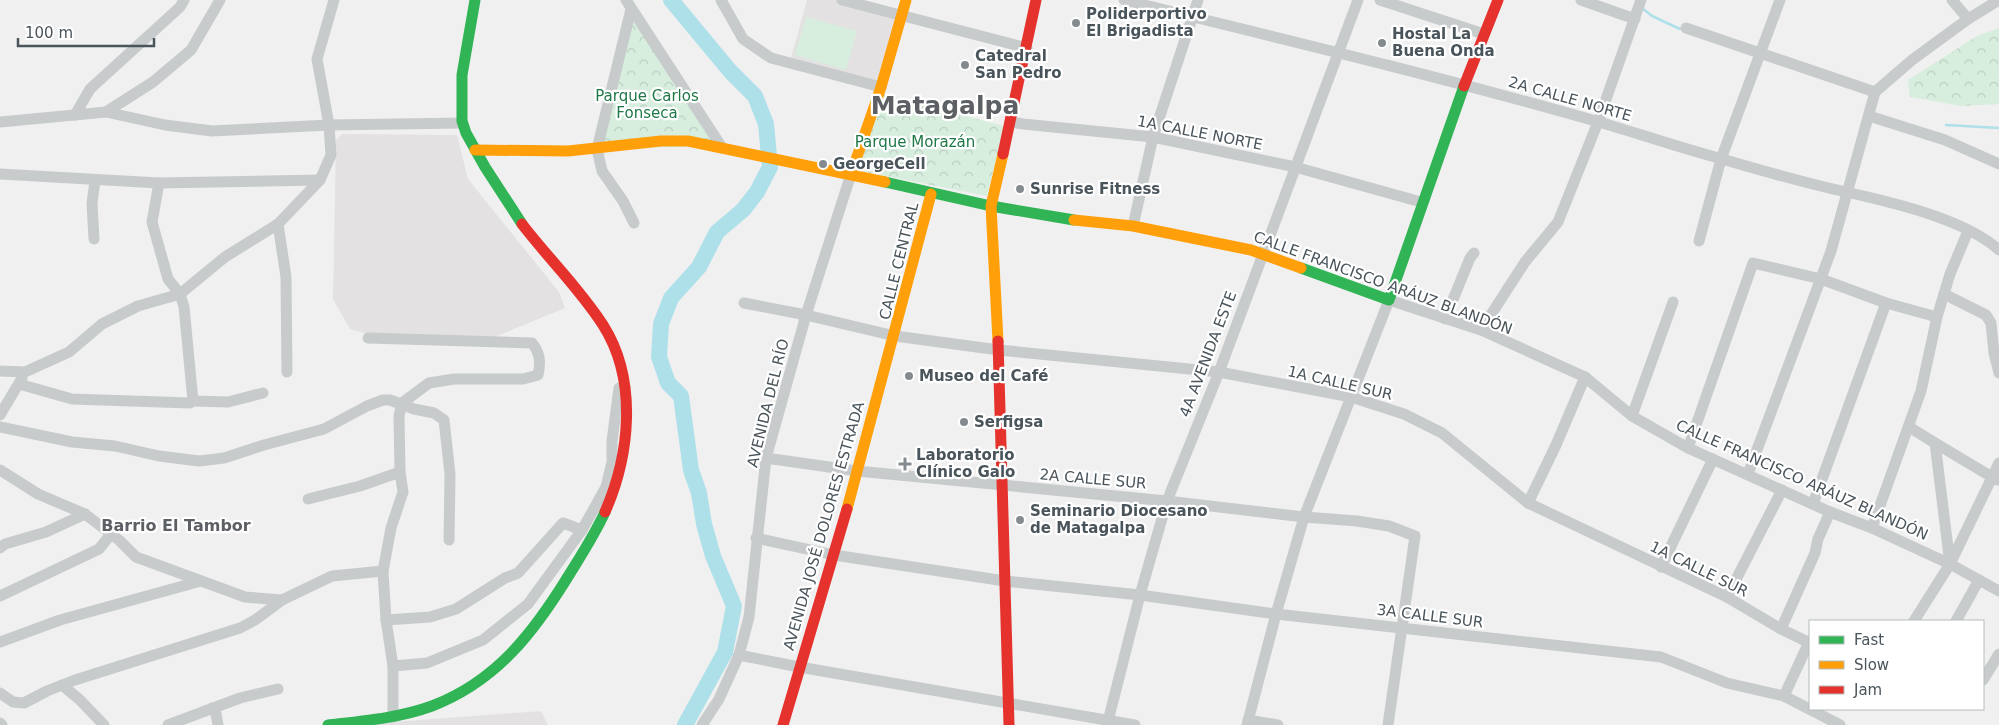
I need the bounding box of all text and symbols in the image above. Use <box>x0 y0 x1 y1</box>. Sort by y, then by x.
place label: Poliderportivo El Brigadista <box>1086 5 1207 40</box>
scale bar <box>18 15 154 47</box>
marker: Poliderportivo El Brigadista <box>1070 17 1082 29</box>
text: 100 m <box>25 24 73 42</box>
place label: Hostal La Buena Onda <box>1392 25 1495 60</box>
marker: Hostal La Buena Onda <box>1376 37 1388 49</box>
place label: Catedral San Pedro <box>975 47 1061 82</box>
marker: Catedral San Pedro <box>959 59 971 71</box>
street label: 2A CALLE NORTE <box>1506 73 1634 125</box>
park label: Parque Carlos Fonseca <box>595 87 699 122</box>
district label: Matagalpa <box>871 91 1019 120</box>
street label: 1A CALLE NORTE <box>1136 112 1264 154</box>
park label: Parque Morazán <box>855 133 975 151</box>
place label: GeorgeCell <box>833 155 926 173</box>
marker: GeorgeCell <box>817 158 829 170</box>
place label: Sunrise Fitness <box>1030 180 1160 198</box>
marker: Sunrise Fitness <box>1014 183 1026 195</box>
street label: CALLE CENTRAL <box>876 200 922 322</box>
street label: CALLE FRANCISCO ARÁUZ BLANDÓN <box>1251 227 1515 338</box>
street label: 4A AVENIDA ESTE <box>1176 289 1240 419</box>
street label: AVENIDA DEL RÍO <box>742 337 793 469</box>
street label: 1A CALLE SUR <box>1286 362 1394 404</box>
place label: Museo del Café <box>919 367 1048 385</box>
marker: Museo del Café <box>903 370 915 382</box>
street label: AVENIDA JOSÉ DOLORES ESTRADA <box>779 399 868 652</box>
place label: Serfigsa <box>974 413 1043 431</box>
street label: CALLE FRANCISCO ARÁUZ BLANDÓN <box>1673 415 1931 544</box>
marker: Serfigsa <box>958 416 970 428</box>
place label: Laboratorio Clínico Galo <box>916 446 1015 481</box>
marker: Laboratorio Clínico Galo <box>898 457 912 471</box>
street label: 2A CALLE SUR <box>1039 465 1147 493</box>
place label: Seminario Diocesano de Matagalpa <box>1030 502 1208 537</box>
marker: Seminario Diocesano de Matagalpa <box>1014 514 1026 526</box>
district label: Barrio El Tambor <box>101 516 251 535</box>
street label: 1A CALLE SUR <box>1647 537 1751 601</box>
street label: 3A CALLE SUR <box>1376 601 1484 631</box>
legend <box>1809 620 1984 710</box>
text: Fast <box>1854 631 1884 649</box>
text: Slow <box>1854 656 1889 674</box>
text: Jam <box>1853 681 1882 699</box>

